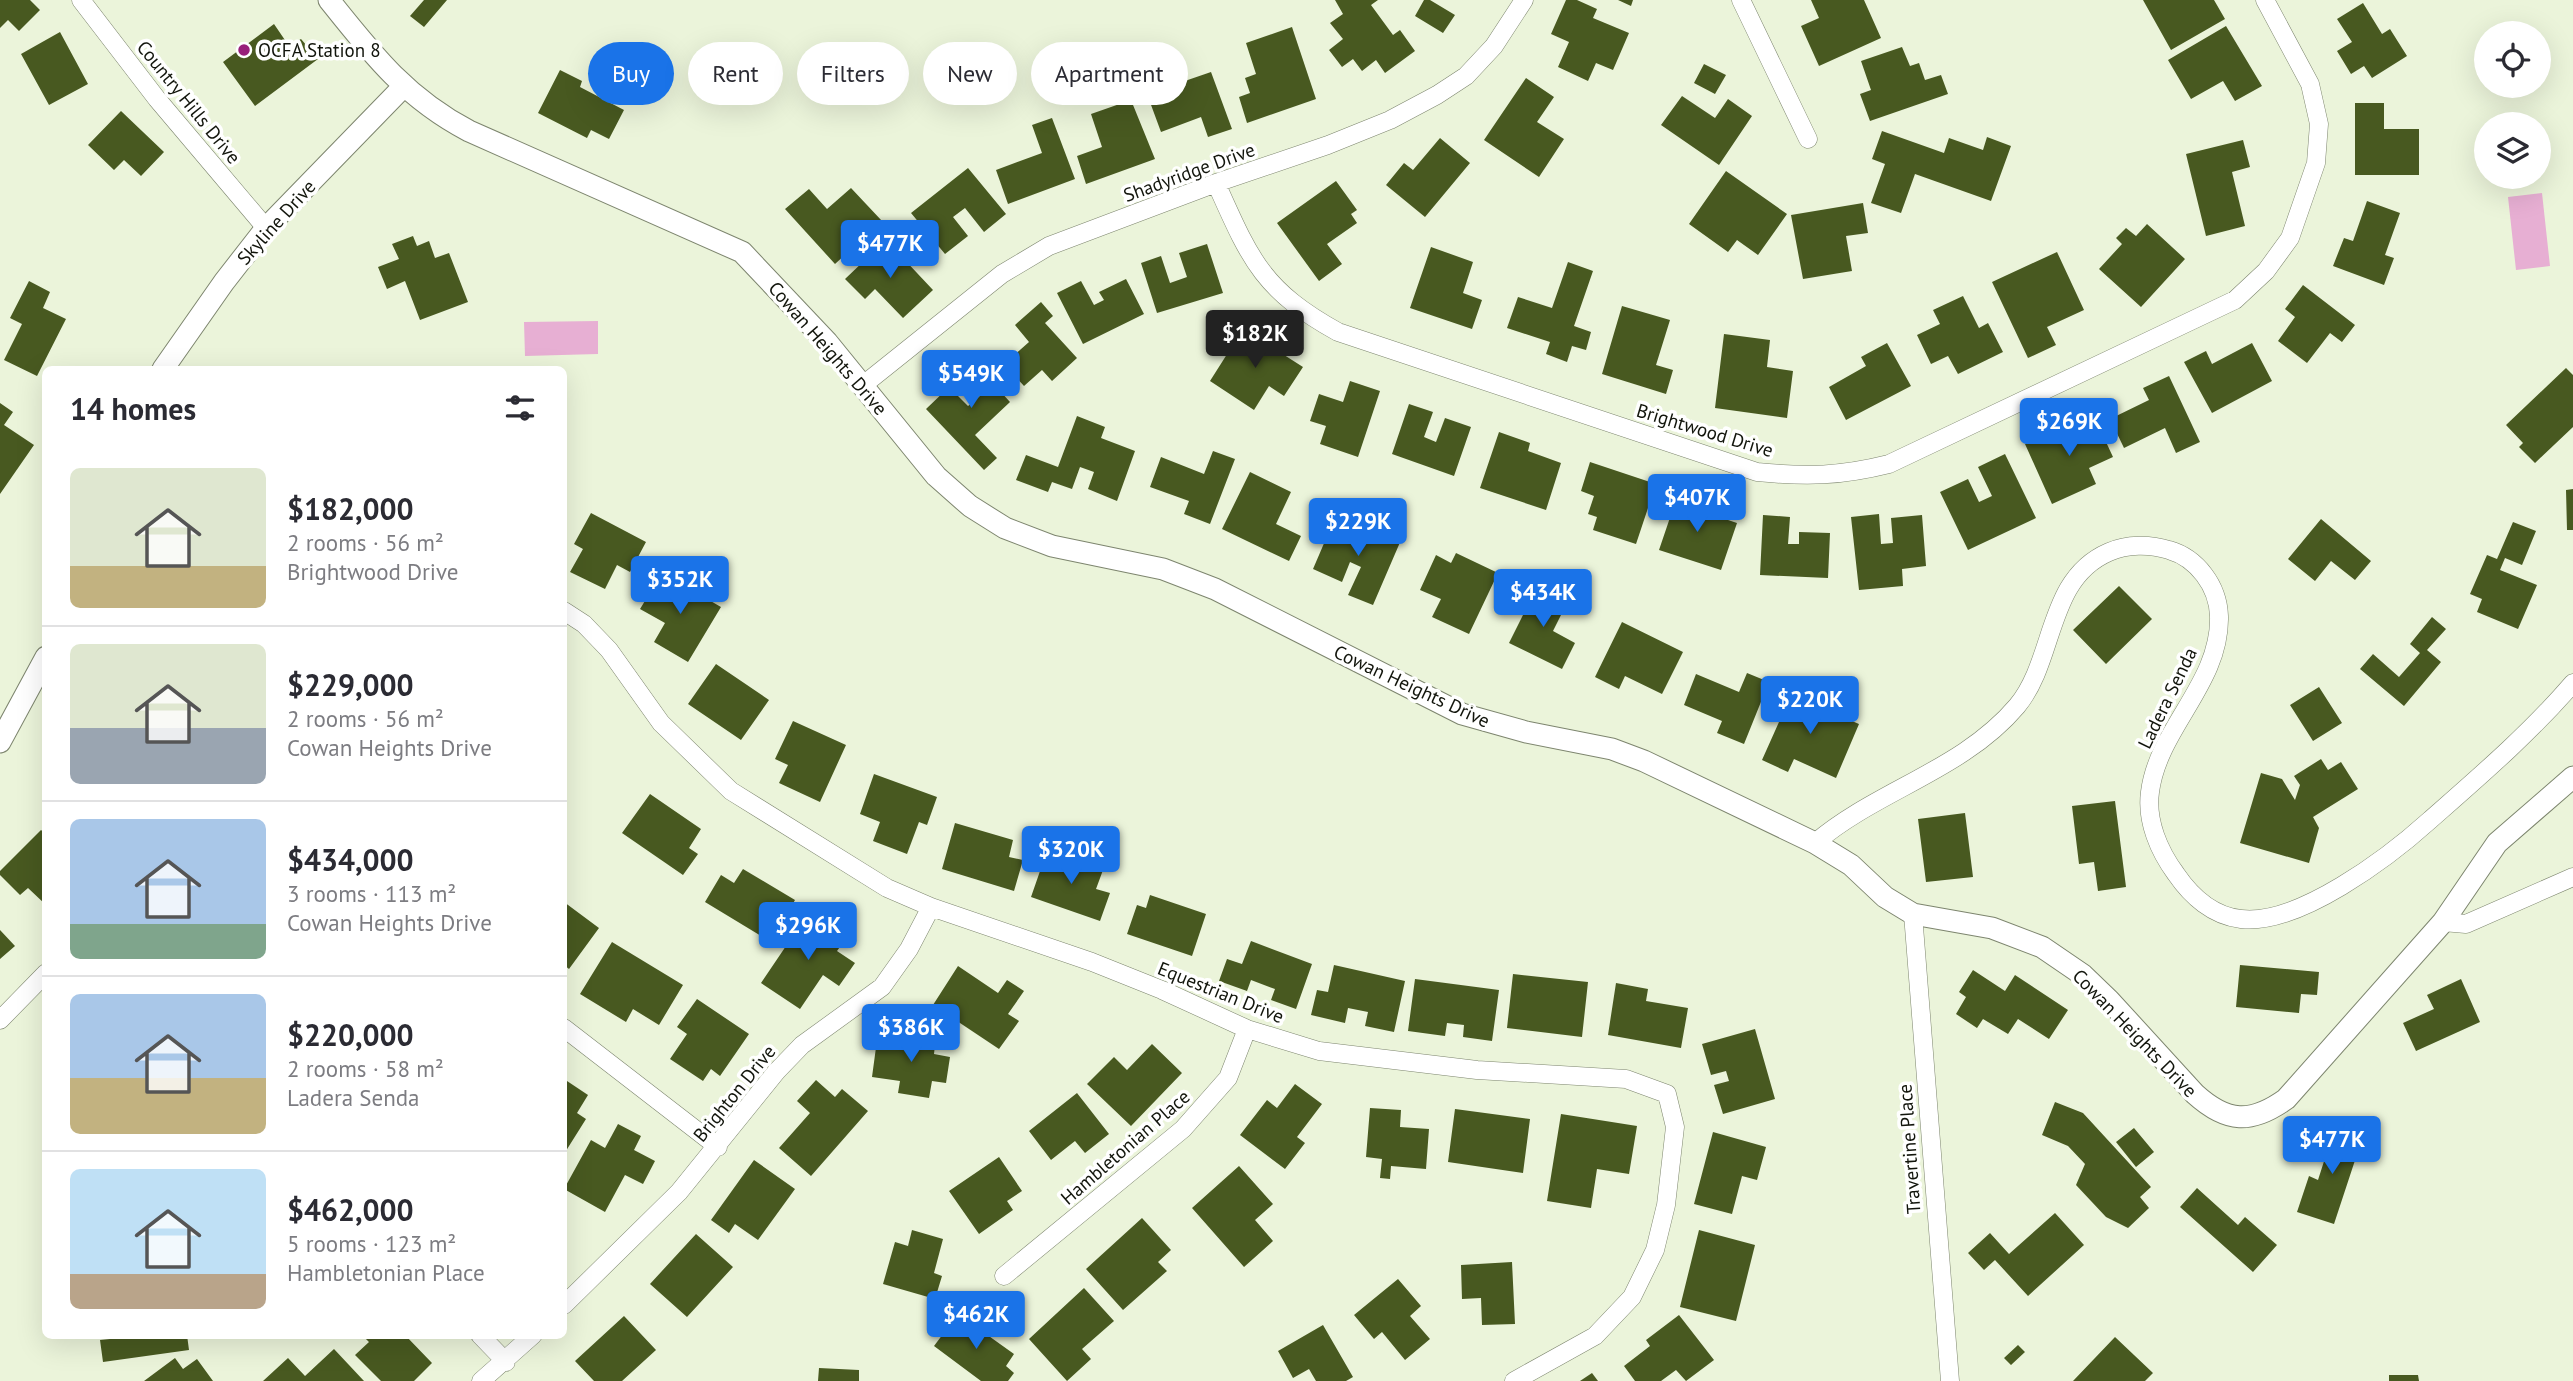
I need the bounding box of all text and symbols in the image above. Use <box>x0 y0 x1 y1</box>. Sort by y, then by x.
map controls <box>2474 21 2551 189</box>
button: locate <box>2474 21 2551 98</box>
street label: Country Hills Drive <box>132 35 246 169</box>
place label: OCFA Station 8 <box>258 38 381 62</box>
marker: OCFA Station 8 <box>236 42 252 58</box>
chip: Buy <box>588 42 674 105</box>
chip: Rent <box>688 42 783 105</box>
chip: Filters <box>797 42 909 105</box>
chip: New <box>923 42 1017 105</box>
chip: Apartment <box>1031 42 1188 105</box>
button: layers <box>2474 112 2551 189</box>
street label: Shadyridge Drive <box>1120 137 1258 207</box>
street label: Skyline Drive <box>232 174 320 270</box>
pin: $477K <box>841 220 939 280</box>
text: $477K <box>857 228 923 257</box>
street label: Cowan Heights Drive <box>763 276 893 420</box>
pin: $182K <box>1206 310 1304 370</box>
text: $182K <box>1222 318 1288 347</box>
pin: $549K <box>922 350 1020 410</box>
text: $549K <box>938 358 1004 387</box>
text: 14 homes <box>70 389 196 428</box>
icon: filters <box>501 389 539 427</box>
street label: Brightwood Drive <box>1634 398 1776 462</box>
pin: $269K <box>2020 398 2118 458</box>
text: $269K <box>2036 406 2102 435</box>
pin: $407K <box>1648 475 1746 534</box>
text: $407K <box>1664 482 1730 511</box>
text: $182,000 <box>287 489 414 528</box>
icon: home <box>126 496 210 580</box>
pin: $229K <box>1309 498 1407 558</box>
text: $229K <box>1325 506 1391 535</box>
text: 2 rooms · 56 m² <box>287 528 444 557</box>
pin: $352K <box>631 556 729 616</box>
text: Brightwood Drive <box>287 557 459 586</box>
text: $352K <box>647 564 713 593</box>
pin: $434K <box>1494 570 1592 629</box>
text: $434K <box>1510 577 1576 606</box>
street label: Cowan Heights Drive <box>1330 639 1494 733</box>
street label: Ladera Senda <box>2132 644 2202 752</box>
text: $229,000 <box>287 665 414 704</box>
icon: home <box>126 672 210 756</box>
pin: $220K <box>1761 676 1859 736</box>
text: $220K <box>1777 684 1843 713</box>
text: 2 rooms · 56 m² <box>287 704 444 733</box>
text: Cowan Heights Drive <box>287 733 492 762</box>
pin: $320K <box>1022 826 1120 886</box>
text: $320K <box>1038 834 1104 863</box>
text: $434,000 <box>287 840 414 879</box>
icon: home <box>126 847 210 931</box>
text: 3 rooms · 113 m² <box>287 879 456 908</box>
pin: $296K <box>759 902 857 962</box>
text: Cowan Heights Drive <box>287 908 492 937</box>
text: $296K <box>775 910 841 939</box>
street label: Equestrian Drive <box>1154 956 1288 1028</box>
street label: Cowan Heights Drive <box>2068 964 2202 1102</box>
pin: $386K <box>862 1004 960 1064</box>
text: $386K <box>878 1012 944 1041</box>
text: $220,000 <box>287 1015 414 1054</box>
icon: home <box>126 1022 210 1106</box>
street label: Brighton Drive <box>688 1040 780 1146</box>
text: 2 rooms · 58 m² <box>287 1054 444 1083</box>
text: Ladera Senda <box>287 1083 420 1112</box>
street label: Travertine Place <box>1892 1083 1926 1215</box>
street label: Hambletonian Place <box>1056 1084 1194 1210</box>
pin: $477K <box>2283 1116 2381 1176</box>
text: $477K <box>2299 1124 2365 1153</box>
text: $462,000 <box>287 1190 414 1229</box>
icon: home <box>126 1197 210 1281</box>
text: 5 rooms · 123 m² <box>287 1229 456 1258</box>
text: Hambletonian Place <box>287 1258 485 1287</box>
pin: $462K <box>927 1292 1025 1351</box>
text: $462K <box>943 1299 1009 1328</box>

